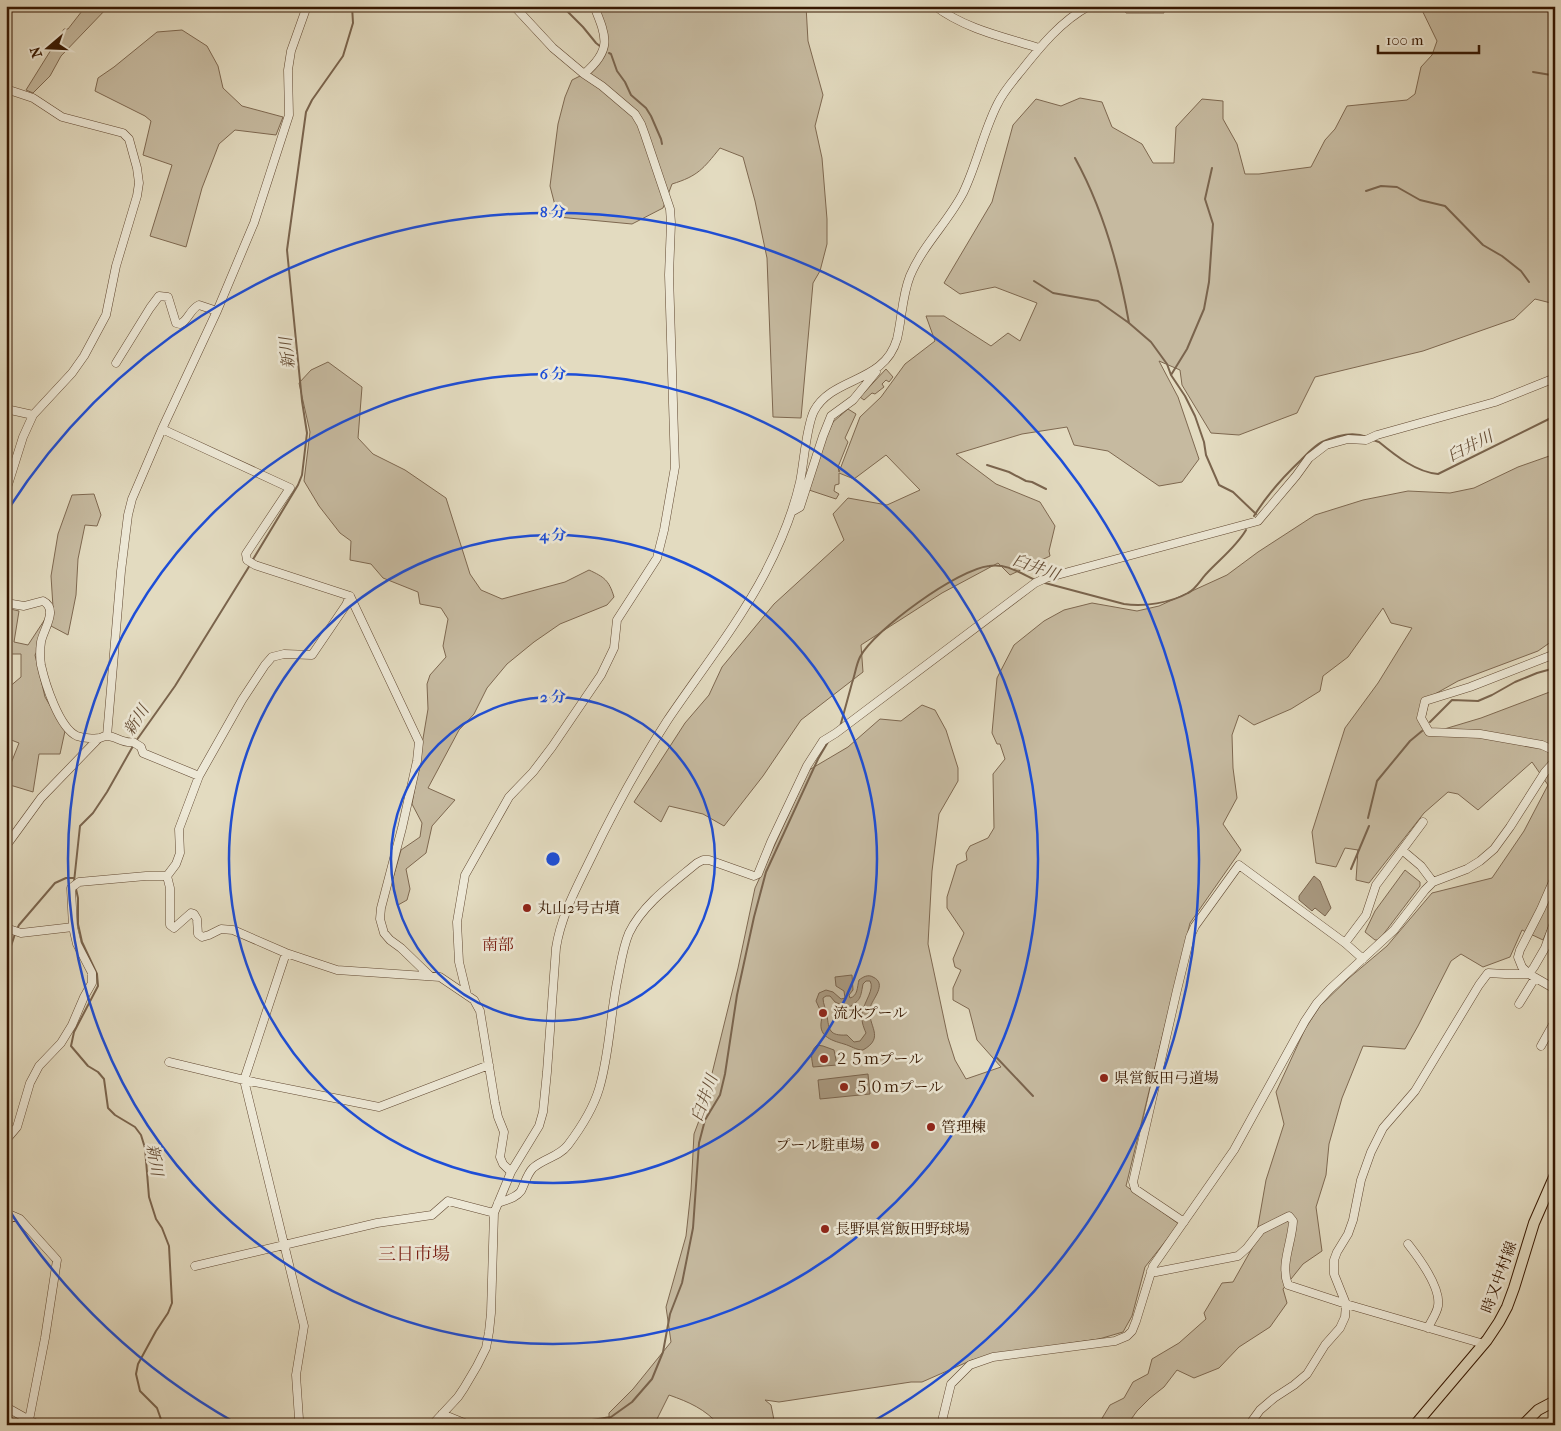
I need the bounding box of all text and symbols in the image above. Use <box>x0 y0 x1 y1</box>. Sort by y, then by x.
north arrow <box>22 22 72 72</box>
scale bar <box>1378 22 1480 54</box>
text: 100 m <box>1386 31 1424 49</box>
text: N <box>26 44 46 60</box>
text: 8 分 <box>540 203 566 221</box>
water label: 新川 <box>276 334 298 370</box>
text: 6 分 <box>540 365 566 383</box>
water label: 臼井川 <box>1444 426 1497 465</box>
text: 4 分 <box>538 526 567 544</box>
water label: 臼井川 <box>1010 550 1064 585</box>
text: 2 分 <box>540 688 566 706</box>
water label: 新川 <box>119 700 154 739</box>
centre of rings <box>544 850 562 868</box>
place label: 丸山2号古墳 <box>537 899 620 917</box>
marker: 丸山2号古墳 <box>521 902 533 914</box>
district label: 南部 <box>482 935 514 954</box>
place label: 流水プール <box>833 1004 907 1022</box>
marker: 流水プール <box>817 1007 829 1019</box>
place label: ２５ｍプール <box>834 1050 923 1068</box>
marker: ２５ｍプール <box>818 1053 830 1065</box>
place label: 県営飯田弓道場 <box>1114 1069 1219 1087</box>
water label: 臼井川 <box>687 1070 722 1124</box>
marker: 県営飯田弓道場 <box>1098 1072 1110 1084</box>
place label: ５０ｍプール <box>854 1078 943 1096</box>
marker: ５０ｍプール <box>838 1081 850 1093</box>
place label: 管理棟 <box>941 1118 986 1136</box>
marker: 管理棟 <box>925 1121 937 1133</box>
place label: プール駐車場 <box>776 1136 865 1154</box>
marker: プール駐車場 <box>869 1139 881 1151</box>
water label: 新川 <box>143 1143 167 1179</box>
place label: 長野県営飯田野球場 <box>835 1220 970 1238</box>
marker: 長野県営飯田野球場 <box>819 1223 831 1235</box>
street label: 時又中村線 <box>1478 1239 1520 1315</box>
district label: 三日市場 <box>378 1244 450 1265</box>

